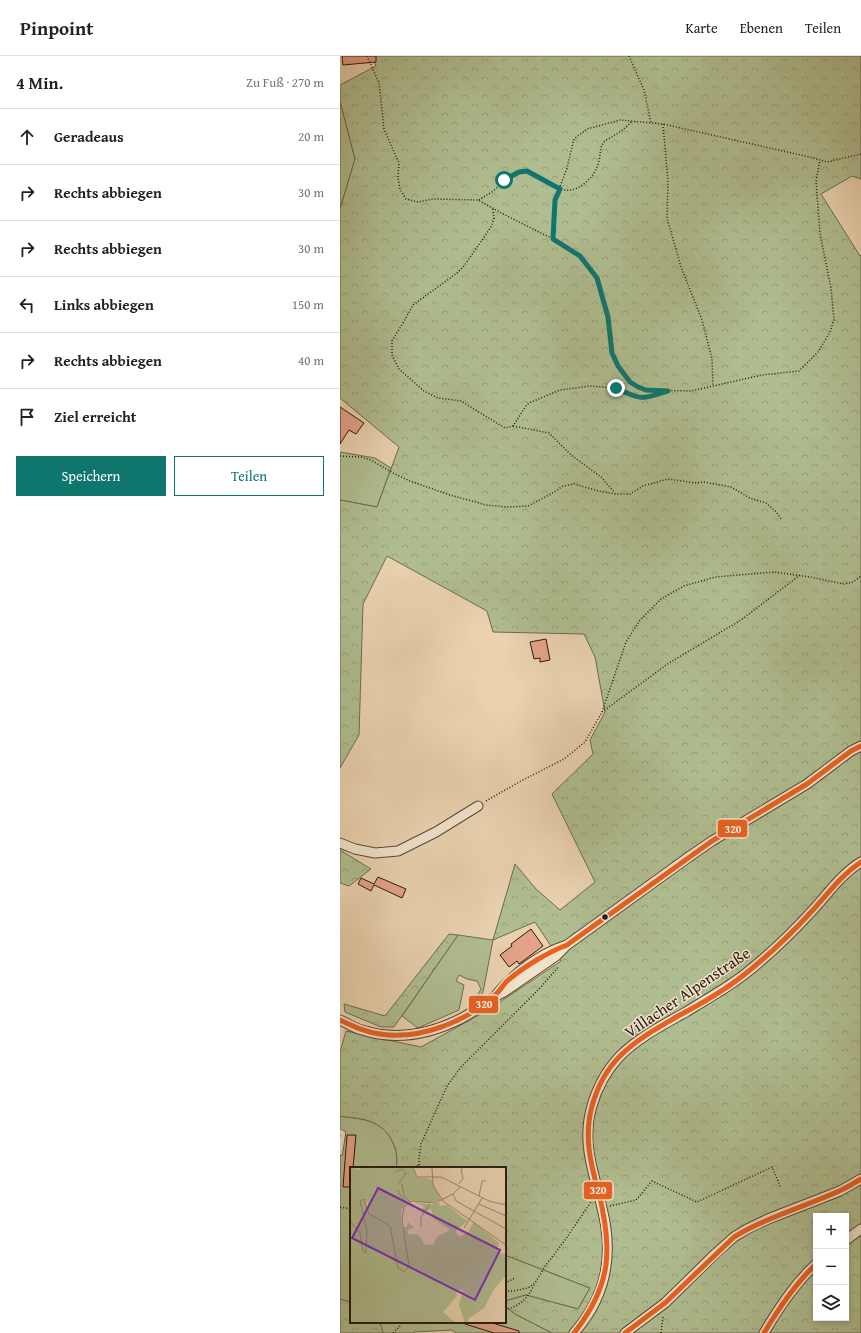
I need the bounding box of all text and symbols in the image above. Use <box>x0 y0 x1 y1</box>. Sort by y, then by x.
text: Pinpoint <box>20 14 93 42</box>
text: Karte <box>685 18 718 38</box>
text: Ebenen <box>740 18 783 38</box>
text: Teilen <box>805 18 841 38</box>
text: 4 Min. <box>16 70 63 95</box>
text: Zu Fuß · 270 m <box>246 73 324 92</box>
icon: ahead <box>16 126 38 148</box>
text: Geradeaus <box>54 126 124 147</box>
text: 20 m <box>298 127 324 146</box>
route start <box>495 171 513 189</box>
icon: right <box>16 182 38 204</box>
text: Rechts abbiegen <box>54 182 162 203</box>
text: 30 m <box>298 183 324 202</box>
icon: right <box>16 238 38 260</box>
text: Rechts abbiegen <box>54 238 162 259</box>
text: 30 m <box>298 239 324 258</box>
icon: left <box>16 294 38 316</box>
text: Links abbiegen <box>54 294 154 315</box>
text: 150 m <box>292 295 324 314</box>
icon: right <box>16 350 38 372</box>
text: Rechts abbiegen <box>54 350 162 371</box>
text: 40 m <box>298 351 324 370</box>
route end <box>607 379 625 397</box>
icon: arrive <box>16 406 38 428</box>
text: Ziel erreicht <box>54 406 136 427</box>
button: Speichern <box>16 456 166 496</box>
button: Teilen <box>174 456 324 496</box>
line badge: 320 <box>717 819 748 838</box>
text: 320 <box>724 821 742 837</box>
unlabelled marker <box>600 912 610 922</box>
street label: Villacher Alpenstraße <box>619 941 755 1043</box>
line badge: 320 <box>468 995 499 1014</box>
text: 320 <box>475 996 493 1012</box>
inset map <box>350 1167 506 1323</box>
line badge: 320 <box>583 1181 613 1200</box>
text: 320 <box>589 1182 607 1198</box>
map controls <box>813 1213 849 1321</box>
button: + <box>813 1213 849 1249</box>
button: − <box>813 1249 849 1285</box>
button: layers <box>813 1285 849 1321</box>

